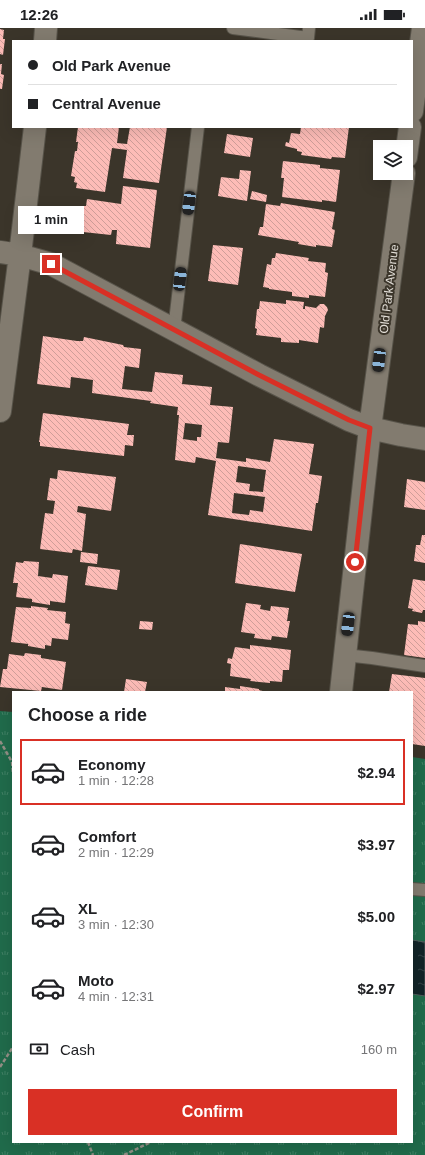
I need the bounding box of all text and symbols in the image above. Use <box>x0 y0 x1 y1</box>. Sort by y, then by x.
text: 12:26 <box>20 6 58 23</box>
text: Old Park Avenue <box>52 57 171 74</box>
text: Central Avenue <box>52 95 161 112</box>
map controls <box>373 140 413 180</box>
button: layers <box>373 140 413 180</box>
car <box>182 190 196 216</box>
callout: 1 min <box>18 206 84 234</box>
text: 1 min <box>34 212 68 227</box>
street label: Old Park Avenue <box>377 243 401 334</box>
route end <box>42 255 60 273</box>
car <box>173 266 187 292</box>
car <box>372 347 386 373</box>
route start <box>346 553 364 571</box>
car <box>341 611 355 637</box>
text: Choose a ride <box>28 705 147 725</box>
icon: car <box>30 754 66 790</box>
text: Economy <box>78 756 146 773</box>
text: $2.94 <box>357 764 395 781</box>
text: 1 min · 12:28 <box>78 773 154 788</box>
icon: car <box>30 826 66 862</box>
text: Comfort <box>78 828 136 845</box>
text: $3.97 <box>357 836 395 853</box>
text: 2 min · 12:29 <box>78 845 154 860</box>
icon: car <box>30 898 66 934</box>
text: XL <box>78 900 97 917</box>
text: $5.00 <box>357 908 395 925</box>
text: 3 min · 12:30 <box>78 917 154 932</box>
icon: car <box>30 970 66 1006</box>
text: Moto <box>78 972 114 989</box>
text: $2.97 <box>357 980 395 997</box>
text: 4 min · 12:31 <box>78 989 154 1004</box>
icon: cash <box>28 1038 50 1060</box>
text: Cash <box>60 1041 95 1058</box>
text: 160 m <box>361 1042 397 1057</box>
button: Confirm <box>28 1089 397 1135</box>

